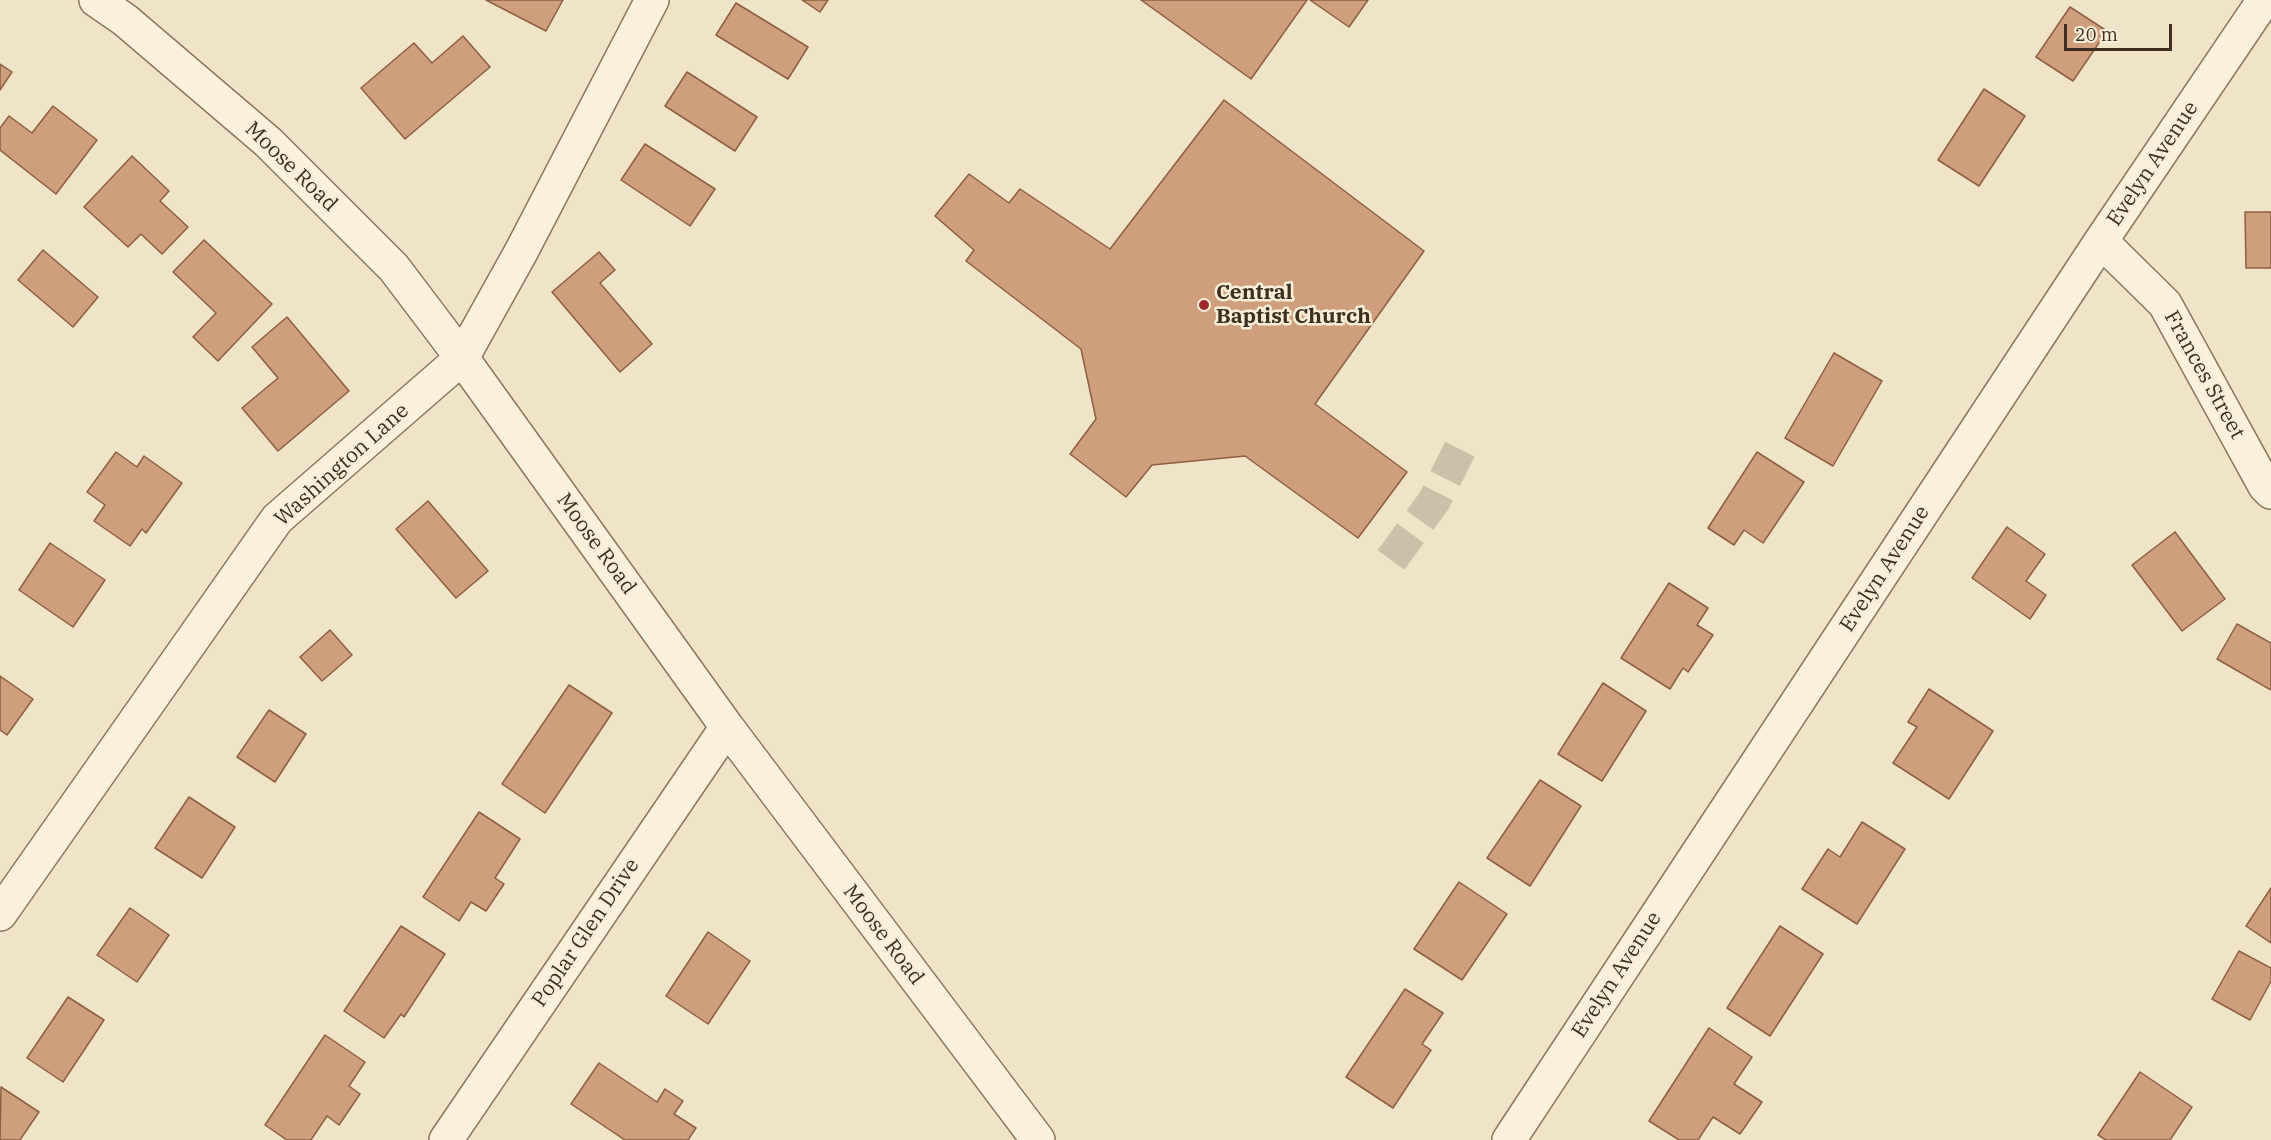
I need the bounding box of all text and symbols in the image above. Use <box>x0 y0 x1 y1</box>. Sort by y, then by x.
scale bar <box>2067 12 2175 50</box>
text: 20 m <box>2075 23 2118 46</box>
street label: Evelyn Avenue <box>2102 97 2204 231</box>
street label: Moose Road <box>240 117 342 217</box>
place label: Central Baptist Church <box>1216 280 1371 330</box>
marker: Central Baptist Church <box>1197 298 1211 312</box>
street label: Frances Street <box>2158 306 2250 444</box>
street label: Washington Lane <box>270 398 414 532</box>
street label: Moose Road <box>551 489 641 599</box>
street label: Evelyn Avenue <box>1835 501 1935 637</box>
street label: Poplar Glen Drive <box>527 854 645 1012</box>
street label: Moose Road <box>837 880 929 990</box>
street label: Evelyn Avenue <box>1567 907 1667 1043</box>

